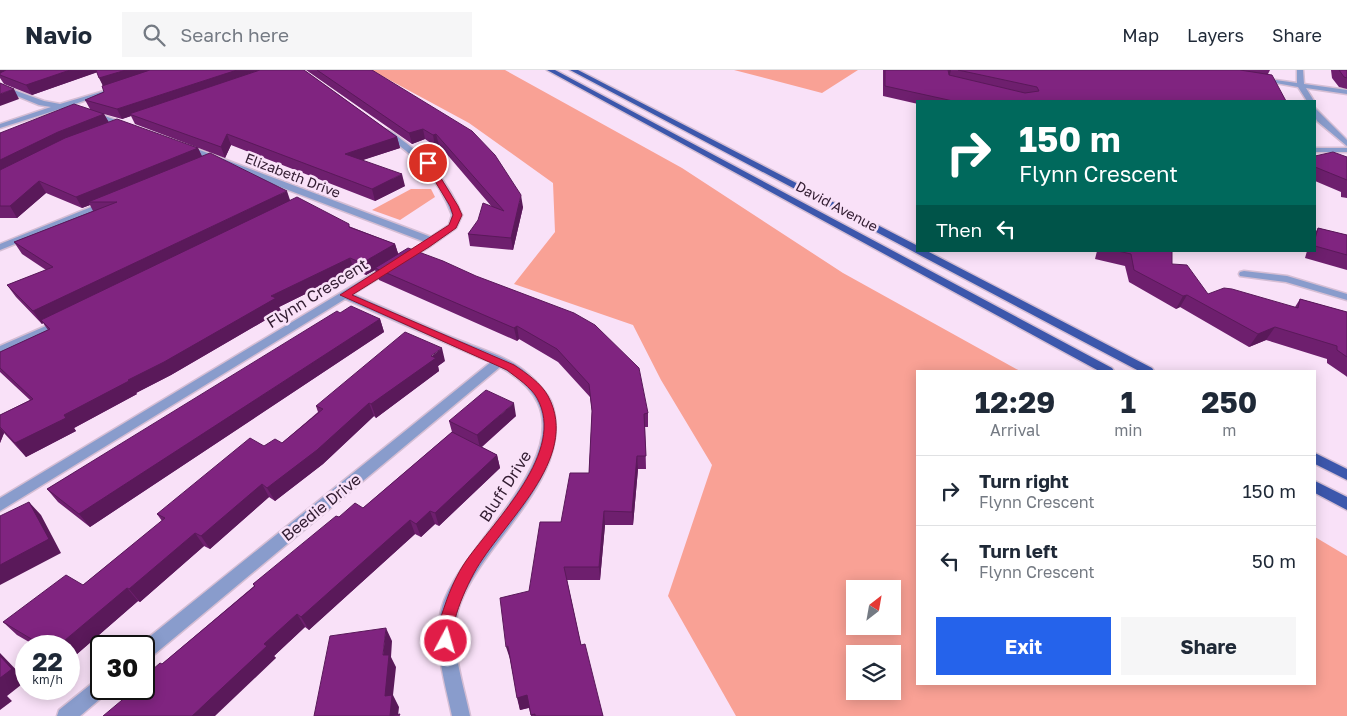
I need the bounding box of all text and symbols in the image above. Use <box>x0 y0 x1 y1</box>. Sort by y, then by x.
search box <box>122 12 472 57</box>
text: Navio <box>25 20 92 49</box>
icon: search <box>140 21 168 49</box>
text: Search here <box>180 23 289 46</box>
text: Map <box>1122 24 1159 46</box>
text: Layers <box>1187 24 1244 46</box>
text: Share <box>1272 24 1322 46</box>
text: 150 m <box>1019 118 1121 160</box>
icon: right <box>936 120 1001 185</box>
pin <box>407 142 449 184</box>
street label: Elizabeth Drive <box>243 149 343 201</box>
icon: arrive <box>414 149 442 177</box>
text: Flynn Crescent <box>1019 160 1178 187</box>
street label: David Avenue <box>793 177 881 235</box>
icon: left <box>992 215 1020 243</box>
text: Then <box>936 218 982 241</box>
street label: Flynn Crescent <box>263 254 371 332</box>
text: 12:29 <box>975 384 1055 420</box>
text: 1 <box>1121 384 1136 420</box>
text: 250 <box>1201 384 1257 420</box>
text: Arrival <box>990 420 1040 440</box>
text: min <box>1114 420 1142 440</box>
text: m <box>1222 420 1236 440</box>
street label: Bluff Drive <box>475 447 535 525</box>
street label: Beedie Drive <box>277 469 365 545</box>
text: Turn right <box>979 469 1069 492</box>
icon: right <box>936 477 964 505</box>
text: 150 m <box>1242 479 1296 502</box>
text: Flynn Crescent <box>979 492 1095 512</box>
text: Turn left <box>979 539 1058 562</box>
icon: left <box>936 547 964 575</box>
text: 50 m <box>1252 549 1296 572</box>
text: Flynn Crescent <box>979 562 1095 582</box>
north arrow <box>846 580 901 635</box>
map controls <box>846 580 901 700</box>
position arrow <box>419 614 471 666</box>
button: Exit <box>936 617 1111 675</box>
button: Share <box>1121 617 1296 675</box>
speed limit sign: 30 <box>90 635 155 700</box>
button: layers <box>846 645 901 700</box>
text: 22 <box>32 646 63 677</box>
text: km/h <box>32 672 63 687</box>

